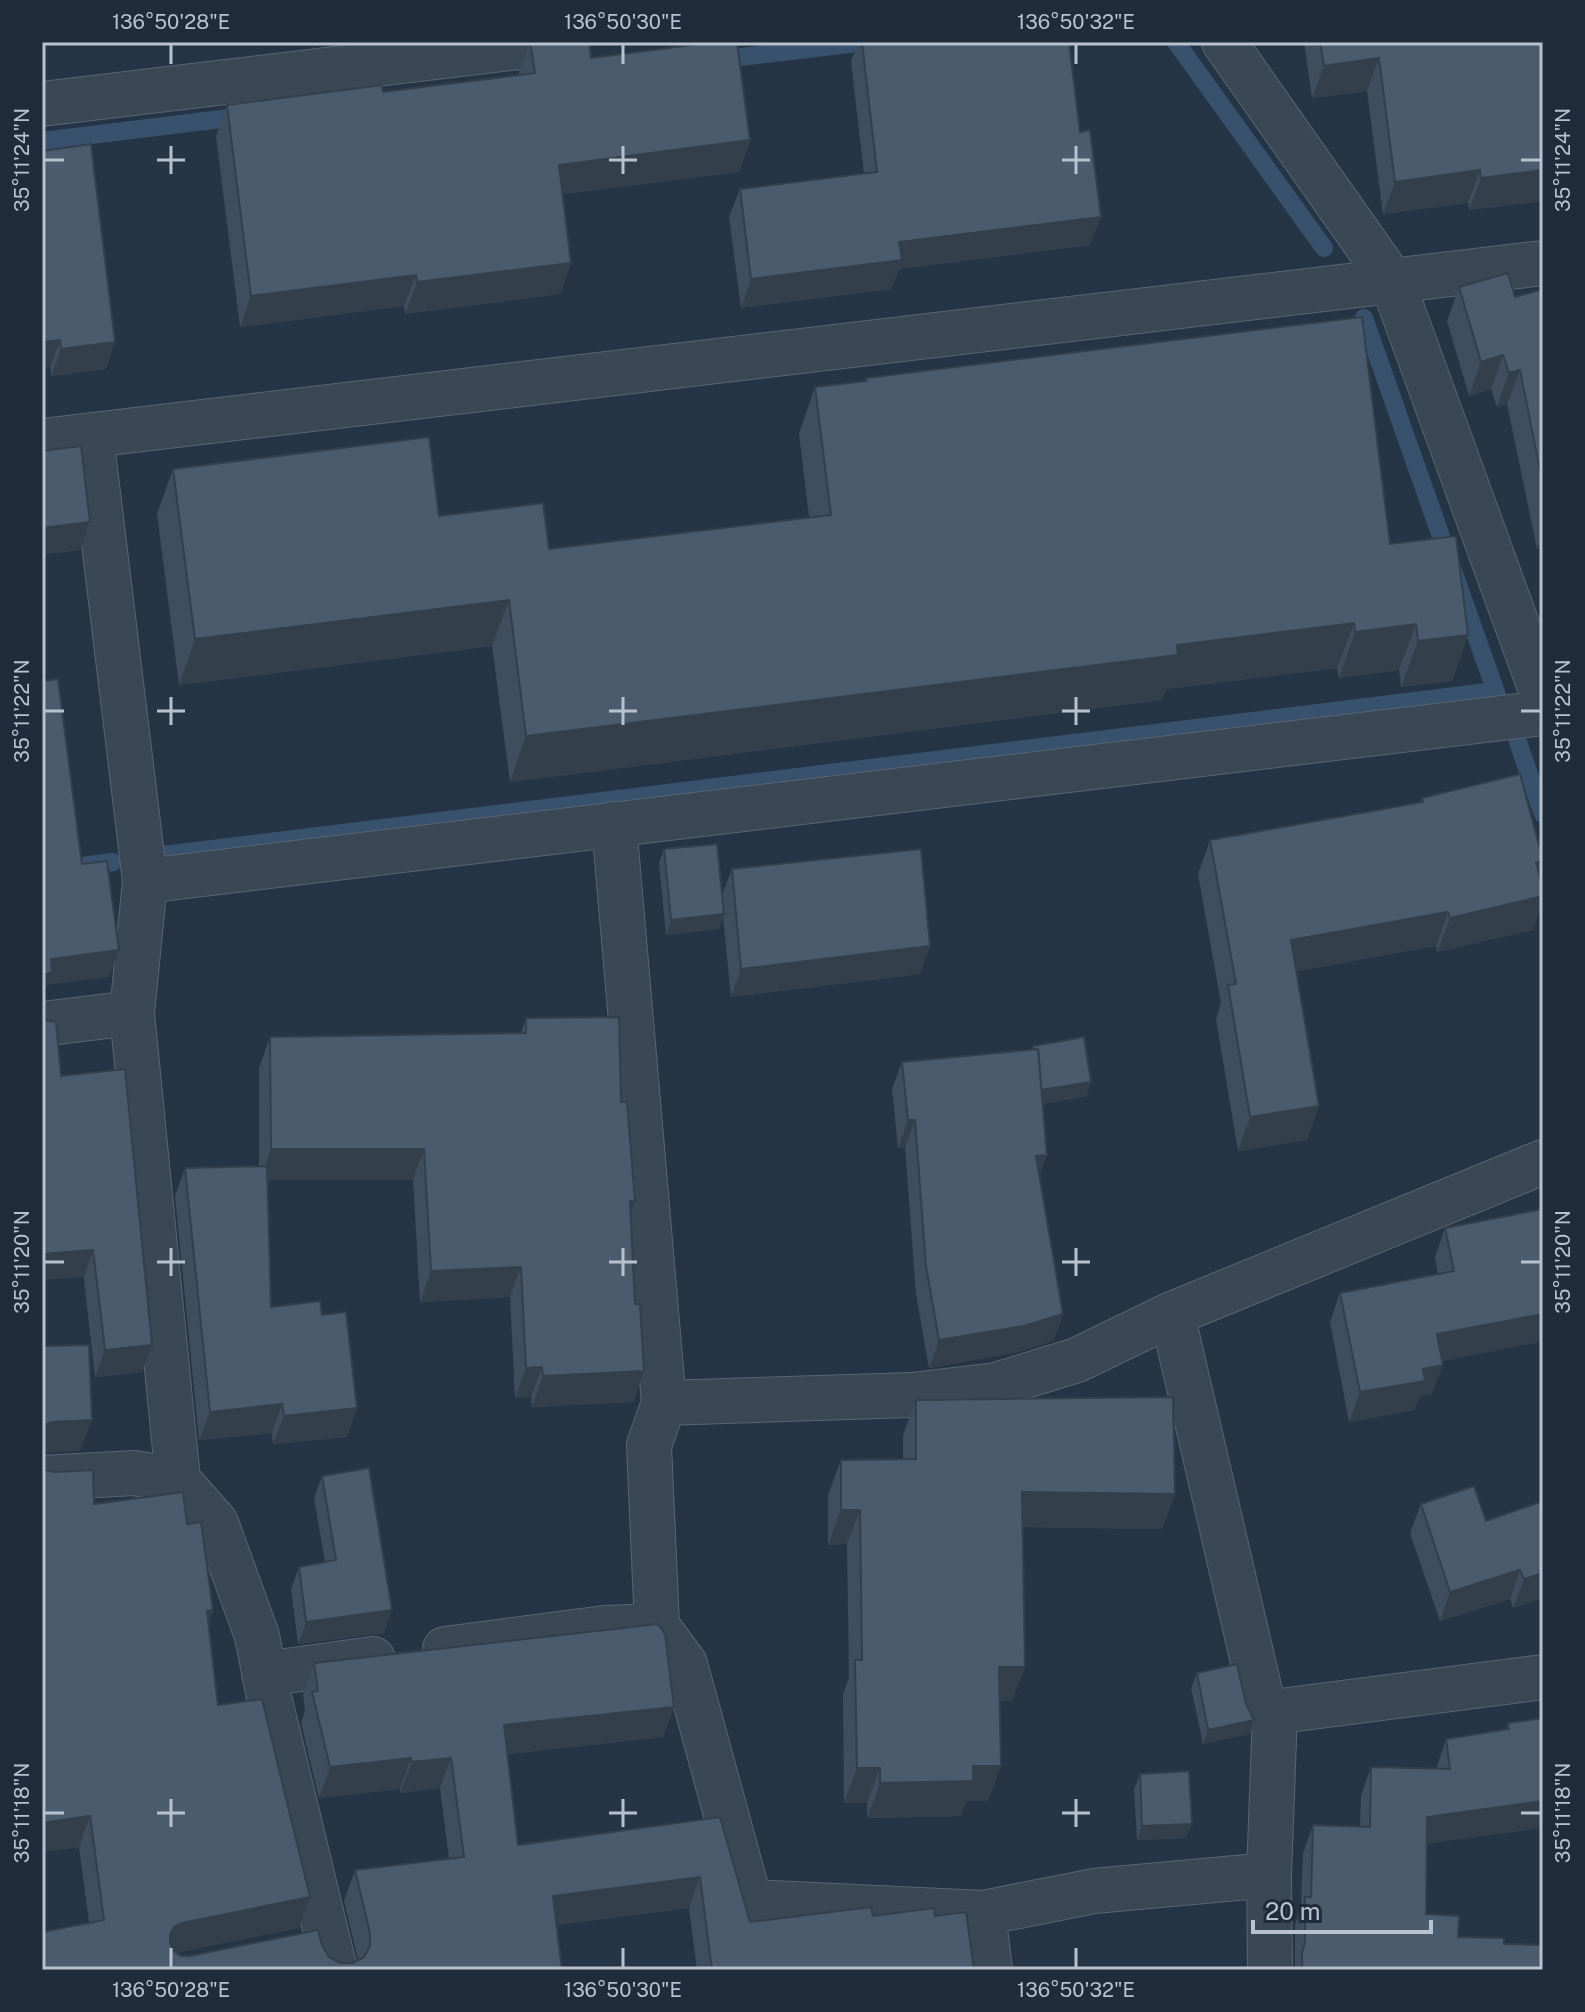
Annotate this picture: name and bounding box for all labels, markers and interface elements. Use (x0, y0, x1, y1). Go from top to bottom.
text: 136°50'28"E (112, 10, 230, 34)
text: 136°50'30"E (564, 10, 682, 34)
text: 136°50'32"E (1017, 10, 1135, 34)
text: 35°11'24"N (10, 108, 34, 212)
text: 35°11'24"N (1551, 108, 1575, 212)
text: 35°11'22"N (10, 659, 34, 763)
text: 35°11'22"N (1551, 659, 1575, 763)
text: 35°11'20"N (10, 1210, 34, 1314)
text: 35°11'20"N (1551, 1210, 1575, 1314)
text: 35°11'18"N (10, 1763, 34, 1863)
text: 35°11'18"N (1551, 1763, 1575, 1863)
scale bar (1253, 1884, 1431, 1934)
text: 20 m (1265, 1897, 1321, 1925)
text: 136°50'28"E (112, 1978, 230, 2002)
text: 136°50'30"E (564, 1978, 682, 2002)
text: 136°50'32"E (1017, 1978, 1135, 2002)

